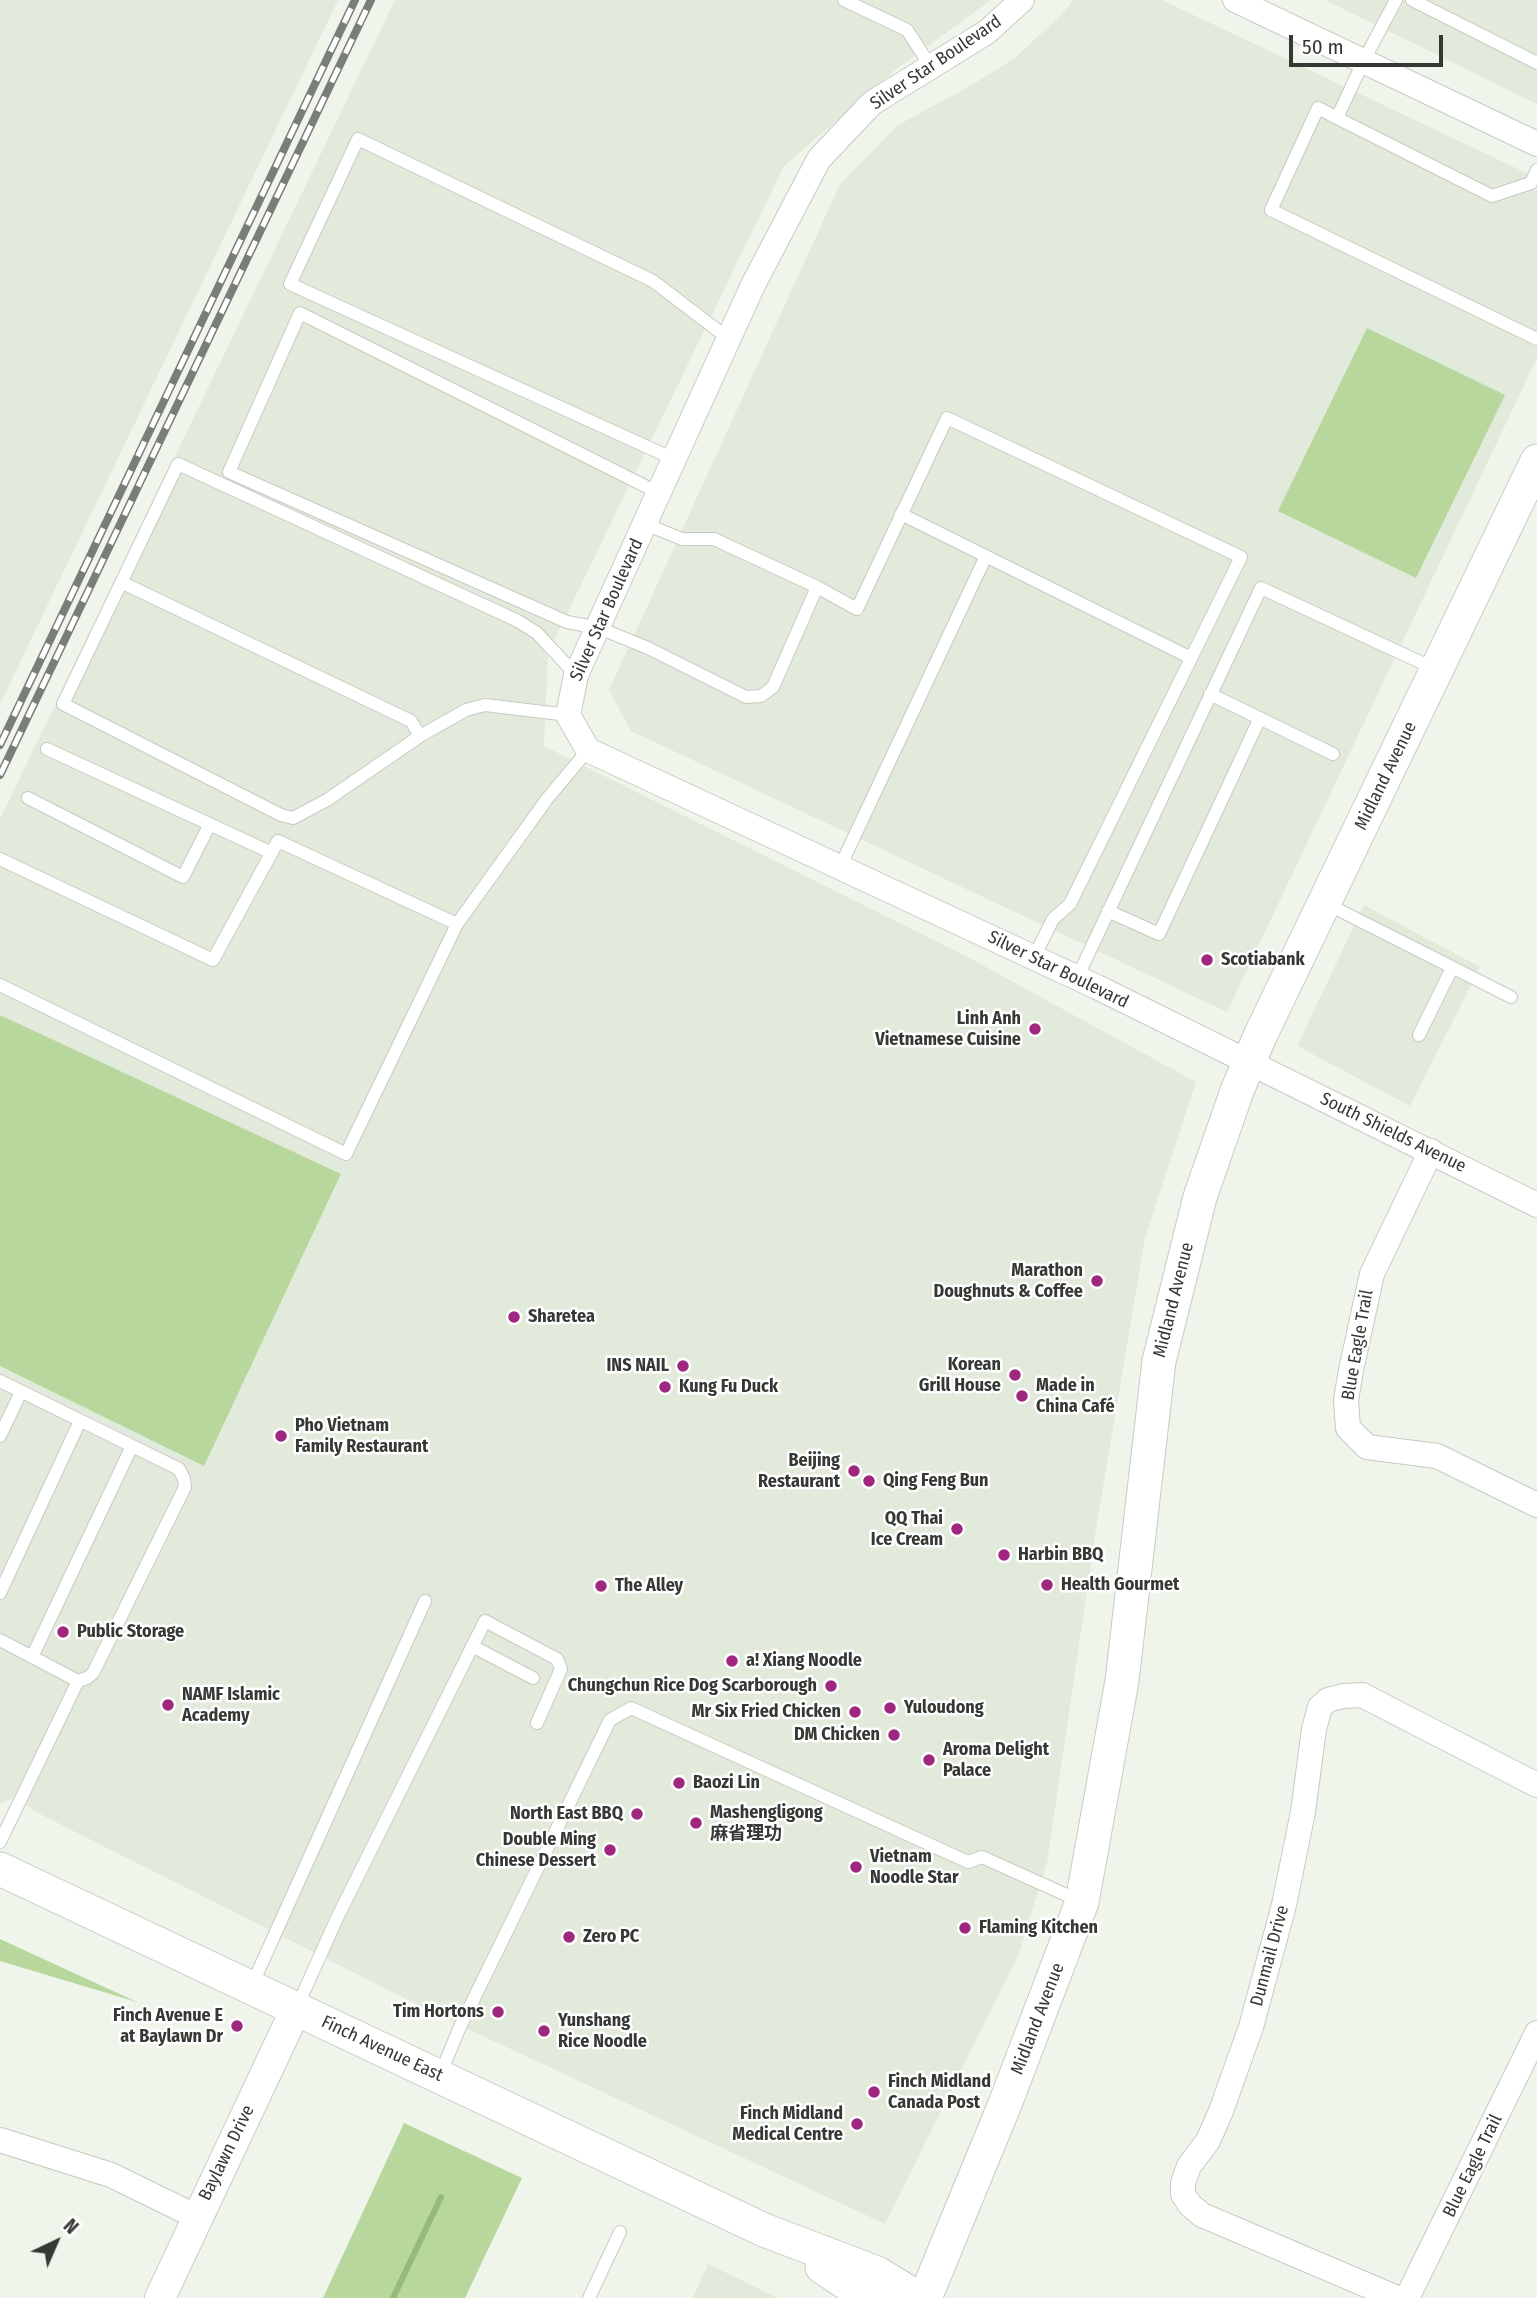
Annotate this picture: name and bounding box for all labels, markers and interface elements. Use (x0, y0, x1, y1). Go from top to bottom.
street label: Silver Star Boulevard (866, 11, 1006, 115)
scale bar (1292, 21, 1446, 65)
text: 50 m (1302, 34, 1344, 60)
street label: Silver Star Boulevard (566, 535, 648, 685)
street label: Midland Avenue (1350, 718, 1422, 834)
street label: Silver Star Boulevard (984, 927, 1132, 1013)
place label: Scotiabank (1221, 949, 1305, 971)
marker: Scotiabank (1199, 952, 1215, 968)
place label: Linh Anh Vietnamese Cuisine (875, 1008, 1021, 1050)
marker: Linh Anh Vietnamese Cuisine (1027, 1021, 1043, 1037)
street label: South Shields Avenue (1317, 1088, 1469, 1178)
street label: Midland Avenue (1149, 1240, 1199, 1360)
place label: Marathon Doughnuts & Coffee (933, 1260, 1083, 1302)
marker: Marathon Doughnuts & Coffee (1089, 1273, 1105, 1289)
street label: Blue Eagle Trail (1338, 1288, 1378, 1402)
place label: Sharetea (528, 1306, 595, 1328)
marker: Sharetea (506, 1309, 522, 1325)
place label: Korean Grill House (919, 1354, 1001, 1396)
place label: INS NAIL (607, 1355, 669, 1377)
marker: INS NAIL (675, 1358, 691, 1374)
marker: Korean Grill House (1007, 1367, 1023, 1383)
place label: Made in China Café (1036, 1375, 1115, 1418)
place label: Kung Fu Duck (679, 1376, 778, 1398)
marker: Kung Fu Duck (657, 1379, 673, 1395)
marker: Made in China Café (1014, 1388, 1030, 1404)
place label: Pho Vietnam Family Restaurant (295, 1415, 428, 1458)
marker: Pho Vietnam Family Restaurant (273, 1428, 289, 1444)
place label: Beijing Restaurant (758, 1450, 840, 1492)
marker: Beijing Restaurant (846, 1463, 862, 1479)
place label: Qing Feng Bun (883, 1470, 989, 1492)
marker: Qing Feng Bun (861, 1473, 877, 1489)
place label: QQ Thai Ice Cream (871, 1508, 943, 1550)
marker: QQ Thai Ice Cream (949, 1521, 965, 1537)
place label: Harbin BBQ (1018, 1544, 1103, 1566)
marker: Harbin BBQ (996, 1547, 1012, 1563)
place label: Health Gourmet (1061, 1574, 1179, 1596)
place label: The Alley (615, 1575, 683, 1597)
marker: Health Gourmet (1039, 1577, 1055, 1593)
marker: The Alley (593, 1578, 609, 1594)
place label: Public Storage (77, 1621, 184, 1643)
marker: Public Storage (55, 1624, 71, 1640)
place label: a! Xiang Noodle (746, 1650, 862, 1672)
marker: a! Xiang Noodle (724, 1653, 740, 1669)
place label: Chungchun Rice Dog Scarborough (568, 1675, 817, 1697)
marker: Chungchun Rice Dog Scarborough (823, 1678, 839, 1694)
place label: NAMF Islamic Academy (182, 1684, 280, 1726)
marker: NAMF Islamic Academy (160, 1697, 176, 1713)
place label: Yuloudong (904, 1697, 984, 1719)
marker: Yuloudong (882, 1700, 898, 1716)
place label: Mr Six Fried Chicken (692, 1701, 841, 1723)
marker: Mr Six Fried Chicken (847, 1704, 863, 1720)
place label: DM Chicken (794, 1724, 880, 1746)
marker: DM Chicken (886, 1727, 902, 1743)
place label: Aroma Delight Palace (943, 1739, 1049, 1782)
marker: Aroma Delight Palace (921, 1752, 937, 1768)
place label: Baozi Lin (693, 1772, 760, 1794)
marker: Baozi Lin (671, 1775, 687, 1791)
place label: Mashengligong 麻省理功 (710, 1802, 823, 1844)
place label: North East BBQ (510, 1803, 623, 1825)
marker: North East BBQ (629, 1806, 645, 1822)
marker: Mashengligong 麻省理功 (688, 1815, 704, 1831)
place label: Double Ming Chinese Dessert (476, 1829, 596, 1871)
marker: Double Ming Chinese Dessert (602, 1842, 618, 1858)
place label: Vietnam Noodle Star (870, 1846, 959, 1888)
marker: Vietnam Noodle Star (848, 1859, 864, 1875)
street label: Dunmail Drive (1246, 1903, 1294, 2009)
place label: Flaming Kitchen (979, 1917, 1098, 1939)
marker: Flaming Kitchen (957, 1920, 973, 1936)
place label: Zero PC (583, 1926, 639, 1948)
marker: Zero PC (561, 1929, 577, 1945)
street label: Midland Avenue (1007, 1960, 1069, 2078)
place label: Tim Hortons (393, 2001, 484, 2023)
marker: Tim Hortons (490, 2004, 506, 2020)
place label: Finch Avenue E at Baylawn Dr (113, 2005, 223, 2048)
place label: Yunshang Rice Noodle (558, 2010, 647, 2052)
street label: Finch Avenue East (318, 2011, 446, 2087)
marker: Finch Avenue E at Baylawn Dr (229, 2018, 245, 2034)
marker: Yunshang Rice Noodle (536, 2023, 552, 2039)
place label: Finch Midland Canada Post (888, 2071, 991, 2114)
marker: Finch Midland Canada Post (866, 2084, 882, 2100)
street label: Baylawn Drive (195, 2102, 259, 2204)
place label: Finch Midland Medical Centre (732, 2103, 843, 2146)
street label: Blue Eagle Trail (1439, 2111, 1507, 2221)
marker: Finch Midland Medical Centre (849, 2116, 865, 2132)
north arrow (21, 2207, 91, 2277)
text: N (59, 2214, 83, 2239)

